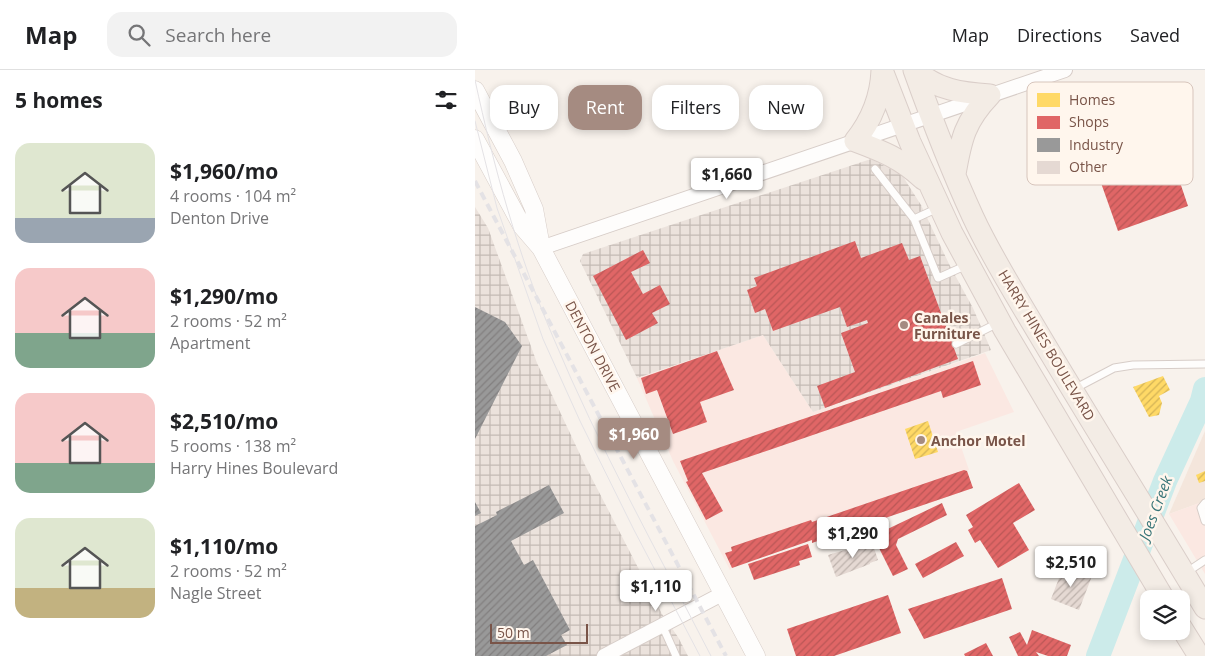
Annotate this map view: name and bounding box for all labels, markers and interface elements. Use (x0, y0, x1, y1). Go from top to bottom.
search box (107, 12, 457, 57)
text: Map (25, 18, 77, 51)
icon: search (125, 21, 153, 49)
text: Search here (165, 22, 271, 48)
text: Map (952, 23, 989, 47)
text: Directions (1017, 23, 1102, 47)
text: Saved (1130, 23, 1180, 47)
legend (1027, 82, 1193, 185)
chip: Buy (490, 85, 558, 130)
chip: Rent (568, 85, 642, 130)
chip: Filters (652, 85, 739, 130)
chip: New (749, 85, 823, 130)
text: 5 homes (15, 86, 103, 114)
icon: filters (432, 86, 460, 114)
text: Homes (1069, 90, 1116, 109)
text: Shops (1069, 112, 1109, 131)
text: Industry (1069, 135, 1124, 154)
text: $1,960/mo (170, 157, 278, 185)
text: Other (1069, 157, 1107, 176)
pin: $1,660 (686, 158, 768, 200)
icon: home (55, 163, 115, 223)
text: $1,660 (702, 163, 752, 185)
text: 4 rooms · 104 m² (170, 185, 296, 207)
text: Denton Drive (170, 207, 269, 229)
street label: HARRY HINES BOULEVARD (994, 266, 1100, 424)
text: $1,290/mo (170, 282, 278, 310)
icon: home (55, 288, 115, 348)
street label: DENTON DRIVE (561, 297, 625, 395)
place label: Canales Furniture (914, 308, 981, 343)
text: 2 rooms · 52 m² (170, 310, 287, 332)
marker: Canales Furniture (898, 319, 910, 331)
text: Apartment (170, 332, 250, 354)
text: $2,510/mo (170, 407, 278, 435)
icon: home (55, 413, 115, 473)
pin: $1,960 (593, 418, 675, 460)
text: $1,960 (609, 423, 659, 445)
place label: Anchor Motel (931, 431, 1025, 450)
marker: Anchor Motel (915, 434, 927, 446)
text: 5 rooms · 138 m² (170, 435, 296, 457)
text: Harry Hines Boulevard (170, 457, 338, 479)
water label: Joes Creek (1133, 472, 1177, 546)
pin: $1,290 (812, 516, 894, 559)
text: $1,290 (828, 522, 878, 544)
text: $1,110/mo (170, 532, 278, 560)
icon: home (55, 538, 115, 598)
pin: $2,510 (1030, 546, 1112, 588)
text: $2,510 (1046, 551, 1096, 573)
text: 2 rooms · 52 m² (170, 560, 287, 582)
pin: $1,110 (615, 570, 697, 612)
text: $1,110 (631, 575, 681, 597)
text: Nagle Street (170, 582, 262, 604)
map controls (1140, 590, 1190, 640)
button: layers (1140, 590, 1190, 640)
scale bar (490, 621, 587, 644)
text: 50 m (497, 623, 530, 642)

